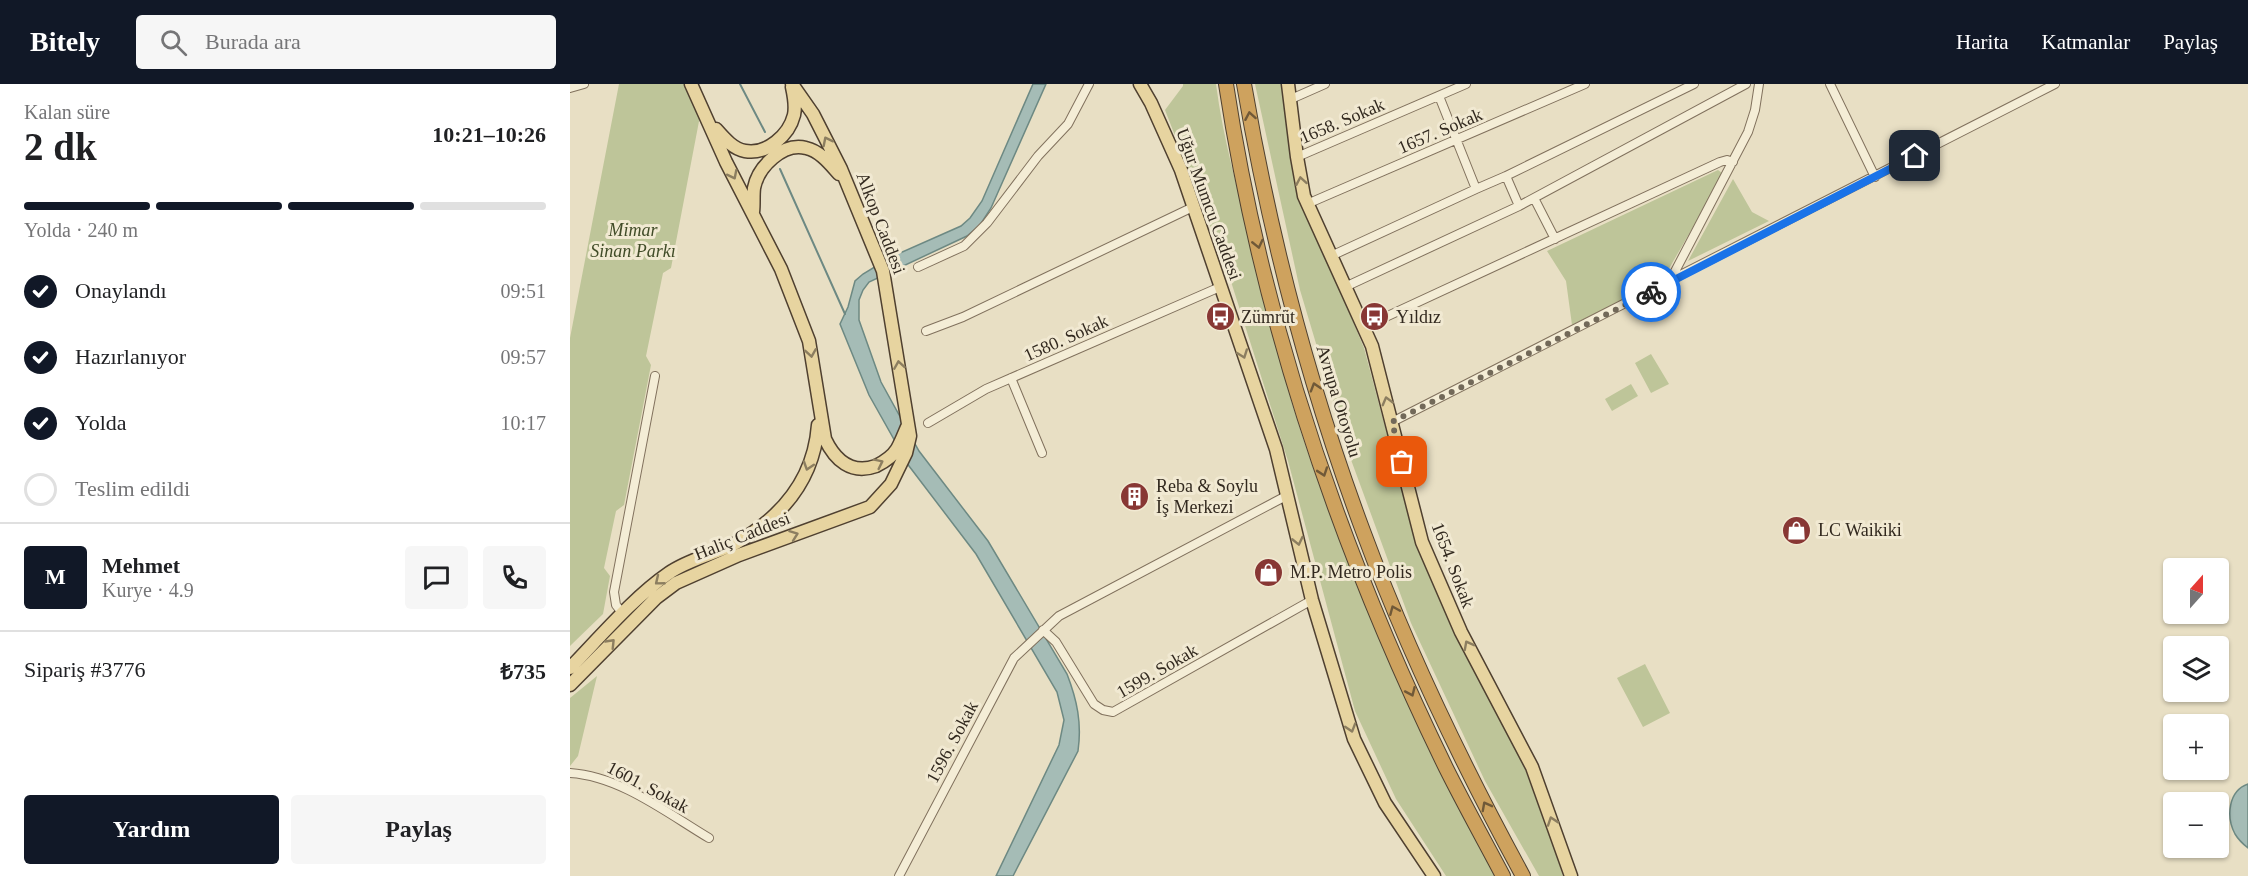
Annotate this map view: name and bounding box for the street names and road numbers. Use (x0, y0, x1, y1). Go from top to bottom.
street label: 1658. Sokak (1297, 94, 1387, 148)
street label: 1657. Sokak (1395, 104, 1485, 158)
street label: Uğur Mumcu Caddesi (1172, 125, 1246, 283)
street label: Alkop Caddesi (852, 169, 910, 277)
street label: 1580. Sokak (1021, 311, 1111, 365)
street label: Avrupa Otoyolu (1312, 343, 1366, 459)
street label: Haliç Caddesi (691, 508, 793, 564)
street label: 1654. Sokak (1428, 519, 1478, 611)
street label: 1599. Sokak (1113, 640, 1201, 702)
street label: 1596. Sokak (922, 698, 982, 786)
street label: 1601. Sokak (604, 757, 692, 817)

